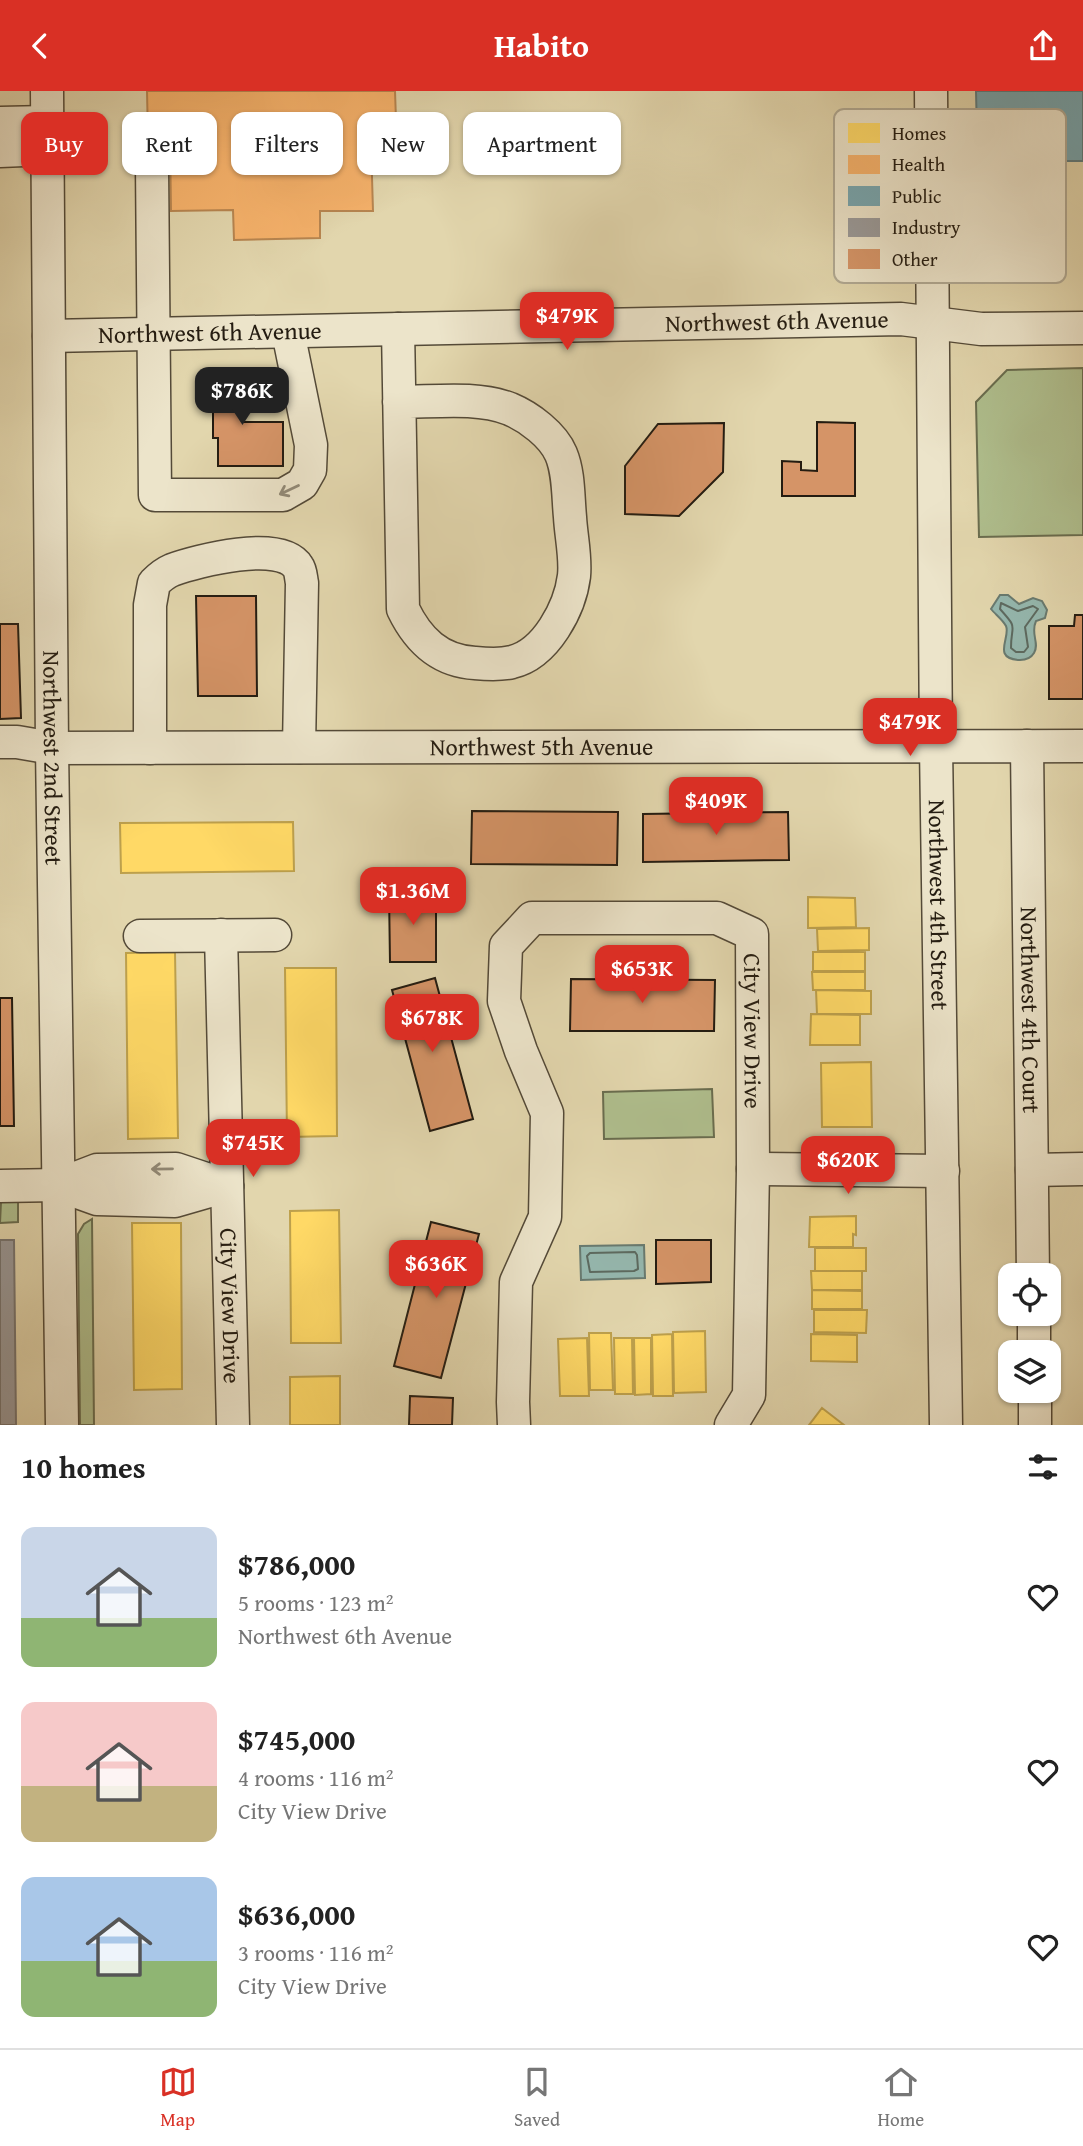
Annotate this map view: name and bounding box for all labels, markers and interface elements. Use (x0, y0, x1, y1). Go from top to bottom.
text: Habito (494, 22, 589, 69)
icon: back (21, 27, 59, 65)
icon: share (1024, 27, 1062, 65)
legend (834, 109, 1066, 283)
chip: Buy (21, 112, 108, 175)
chip: Rent (122, 112, 217, 175)
chip: Filters (231, 112, 343, 175)
chip: New (357, 112, 449, 175)
chip: Apartment (463, 112, 621, 175)
text: Homes (892, 119, 946, 147)
text: Health (892, 150, 946, 178)
text: Public (892, 182, 941, 210)
text: Industry (892, 213, 961, 241)
text: Other (892, 245, 938, 273)
pin: $479K (518, 293, 616, 352)
text: $479K (536, 298, 598, 331)
street label: Northwest 6th Avenue (665, 301, 889, 341)
street label: Northwest 6th Avenue (98, 313, 322, 352)
pin: $786K (193, 367, 291, 427)
text: $786K (211, 373, 273, 406)
one-way arrow (279, 484, 300, 497)
street label: Northwest 2nd Street (34, 650, 72, 866)
pin: $479K (861, 699, 959, 758)
text: $479K (879, 704, 941, 737)
street label: Northwest 5th Avenue (430, 729, 653, 764)
pin: $409K (667, 777, 765, 837)
text: $409K (685, 783, 747, 816)
street label: Northwest 4th Street (920, 799, 958, 1011)
pin: $1.36M (356, 867, 470, 927)
text: $1.36M (376, 873, 450, 906)
street label: Northwest 4th Court (1012, 907, 1049, 1114)
pin: $653K (593, 946, 691, 1005)
text: $653K (611, 951, 673, 984)
street label: City View Drive (735, 953, 771, 1109)
pin: $678K (383, 995, 481, 1054)
text: $678K (401, 1000, 463, 1033)
pin: $745K (204, 1119, 302, 1179)
text: $745K (222, 1125, 284, 1158)
pin: $620K (799, 1137, 897, 1196)
text: $620K (817, 1142, 879, 1175)
one-way arrow (150, 1162, 173, 1176)
street label: City View Drive (211, 1228, 250, 1384)
pin: $636K (387, 1241, 485, 1300)
text: $636K (405, 1246, 467, 1279)
map controls (998, 1263, 1061, 1403)
button: locate (998, 1263, 1061, 1326)
button: layers (998, 1340, 1061, 1403)
text: 10 homes (21, 1445, 146, 1489)
icon: filters (1024, 1448, 1062, 1486)
text: $786,000 (238, 1542, 355, 1586)
icon: home (77, 1555, 161, 1639)
icon: heart (1024, 1578, 1062, 1616)
text: 5 rooms · 123 m² (238, 1586, 393, 1619)
text: Northwest 6th Avenue (238, 1619, 452, 1652)
text: $745,000 (238, 1717, 355, 1761)
icon: home (77, 1730, 161, 1814)
icon: heart (1024, 1753, 1062, 1791)
text: 4 rooms · 116 m² (238, 1761, 393, 1794)
text: City View Drive (238, 1794, 387, 1827)
text: $636,000 (238, 1892, 355, 1936)
icon: home (77, 1905, 161, 1989)
icon: heart (1024, 1928, 1062, 1966)
text: 3 rooms · 116 m² (238, 1936, 393, 1969)
text: City View Drive (238, 1969, 387, 2002)
tab: Map (159, 2063, 197, 2133)
tab: Saved (514, 2063, 560, 2133)
tab: Home (878, 2063, 924, 2133)

